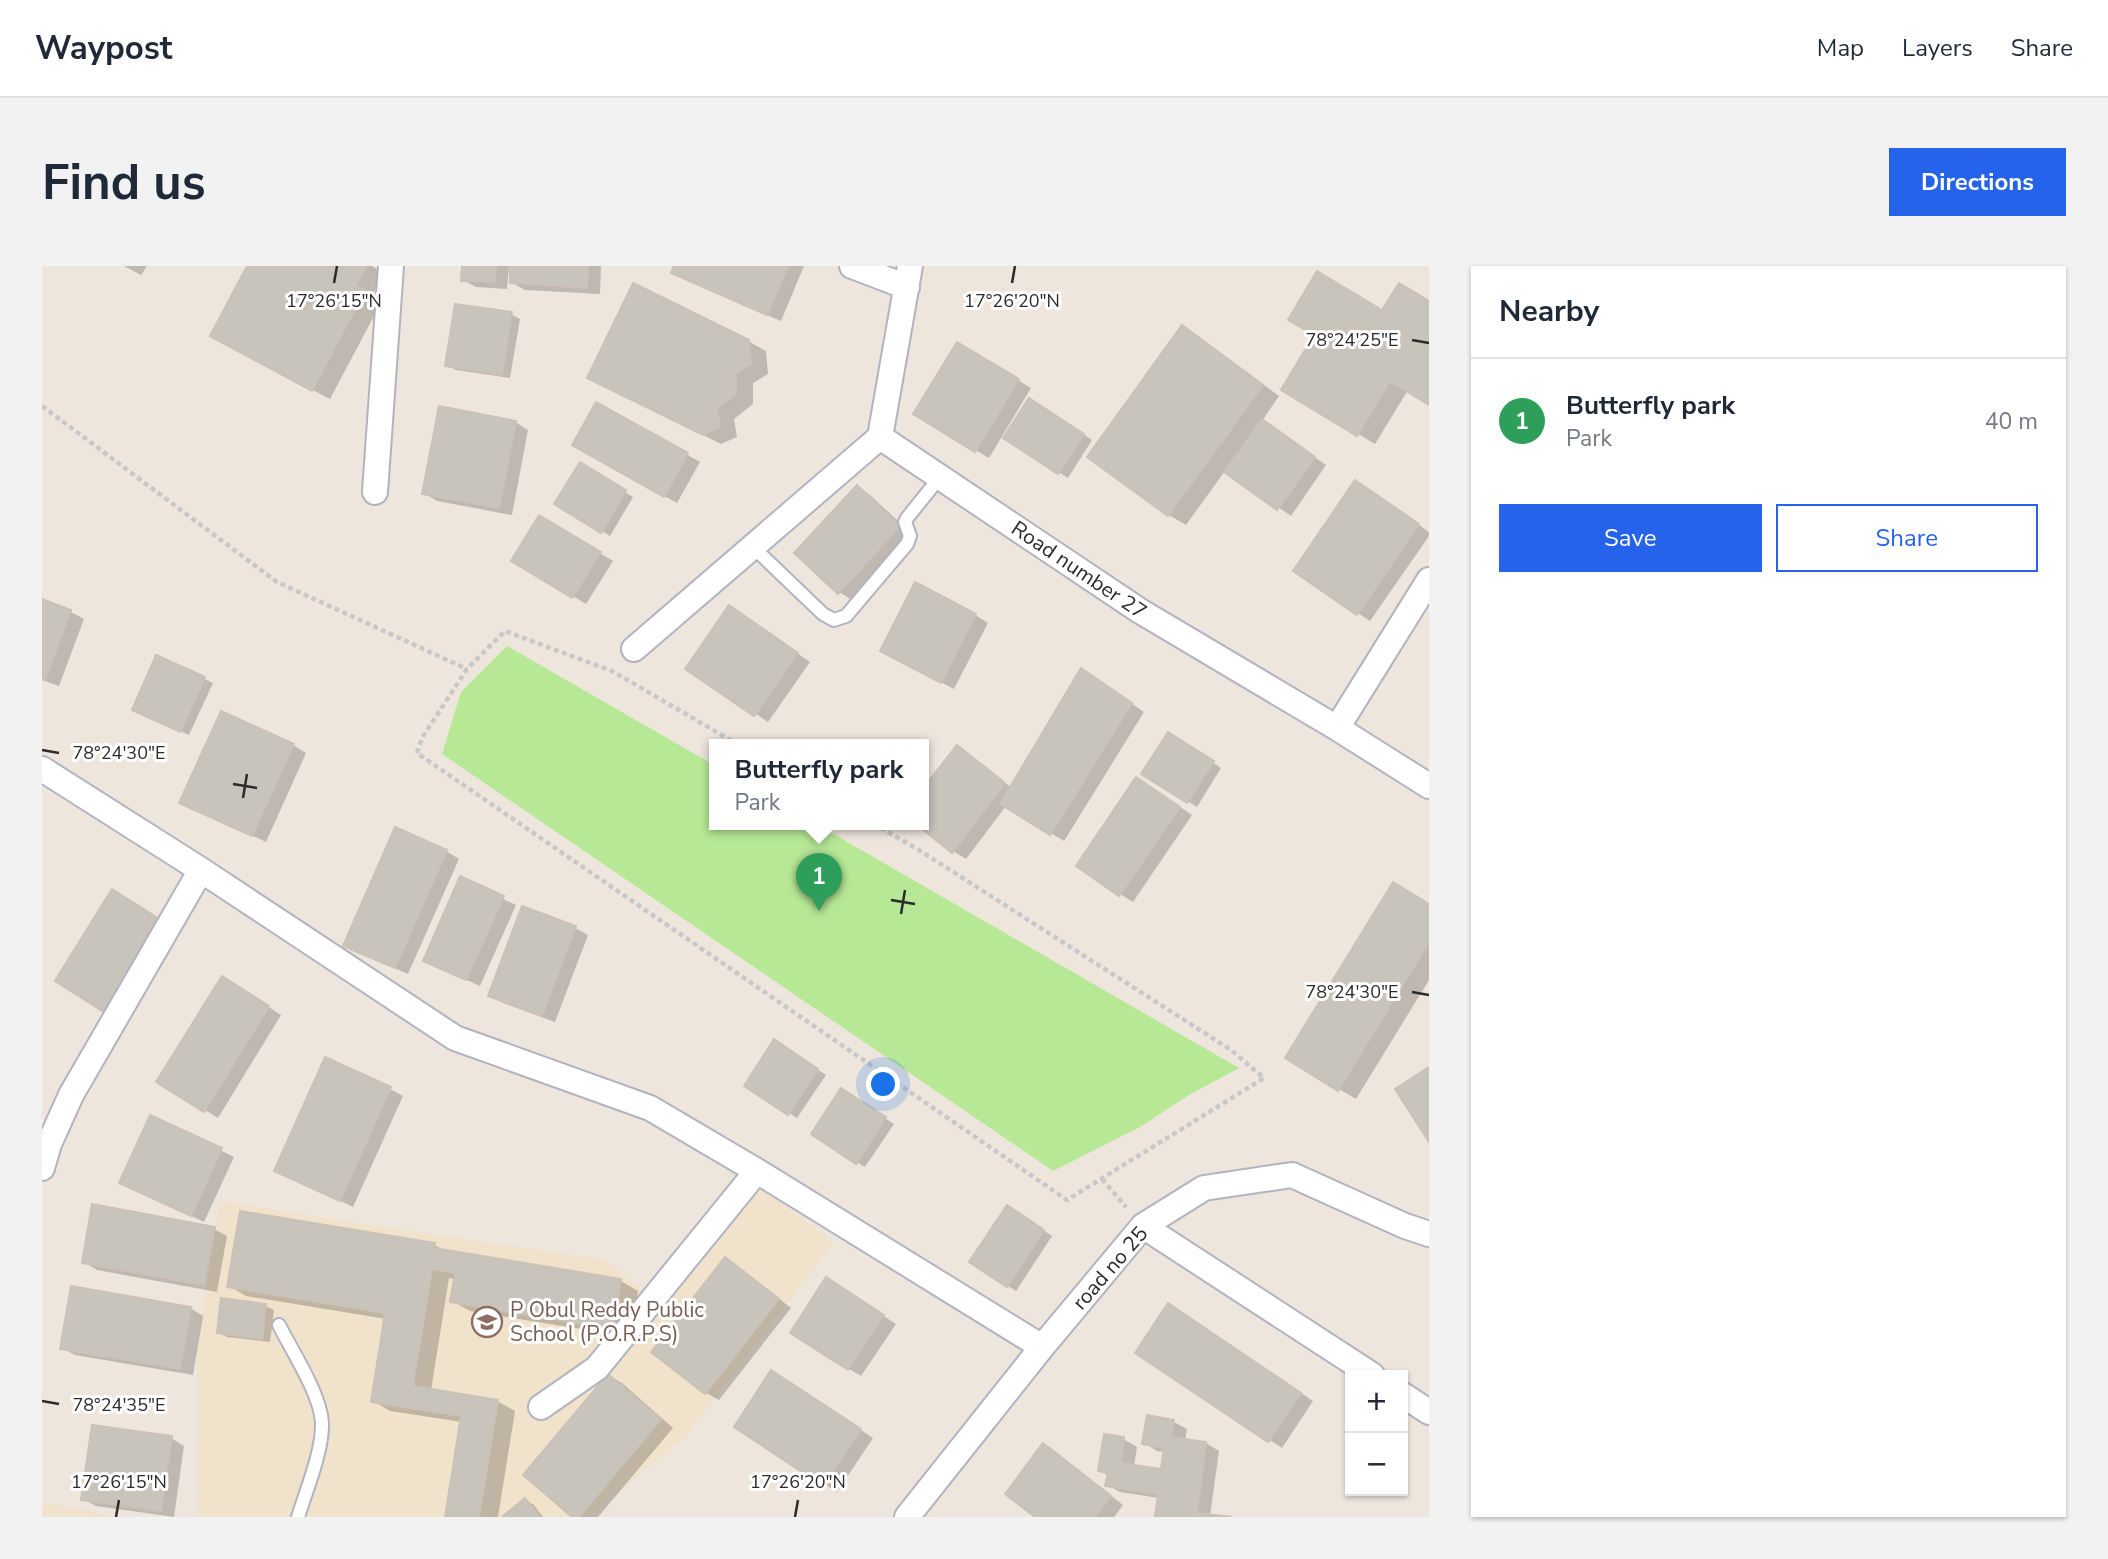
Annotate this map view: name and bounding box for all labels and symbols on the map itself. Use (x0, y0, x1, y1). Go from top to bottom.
text: 17°26'15"N (286, 289, 382, 313)
text: 17°26'20"N (964, 289, 1060, 313)
text: 78°24'25"E (1306, 328, 1399, 352)
street label: Road number 27 (1006, 514, 1152, 626)
text: 78°24'30"E (73, 741, 166, 765)
pin: 1 (796, 853, 842, 911)
text: 78°24'30"E (1306, 980, 1399, 1004)
your location (866, 1067, 900, 1101)
street label: road no 25 (1066, 1220, 1154, 1316)
place label: P Obul Reddy Public School (P.O.R.P.S) (510, 1296, 704, 1348)
school or university icon: P Obul Reddy Public School (P.O.R.P.S) (470, 1305, 504, 1339)
text: 78°24'35"E (73, 1393, 166, 1417)
text: 17°26'15"N (71, 1470, 167, 1494)
text: 17°26'20"N (750, 1470, 846, 1494)

